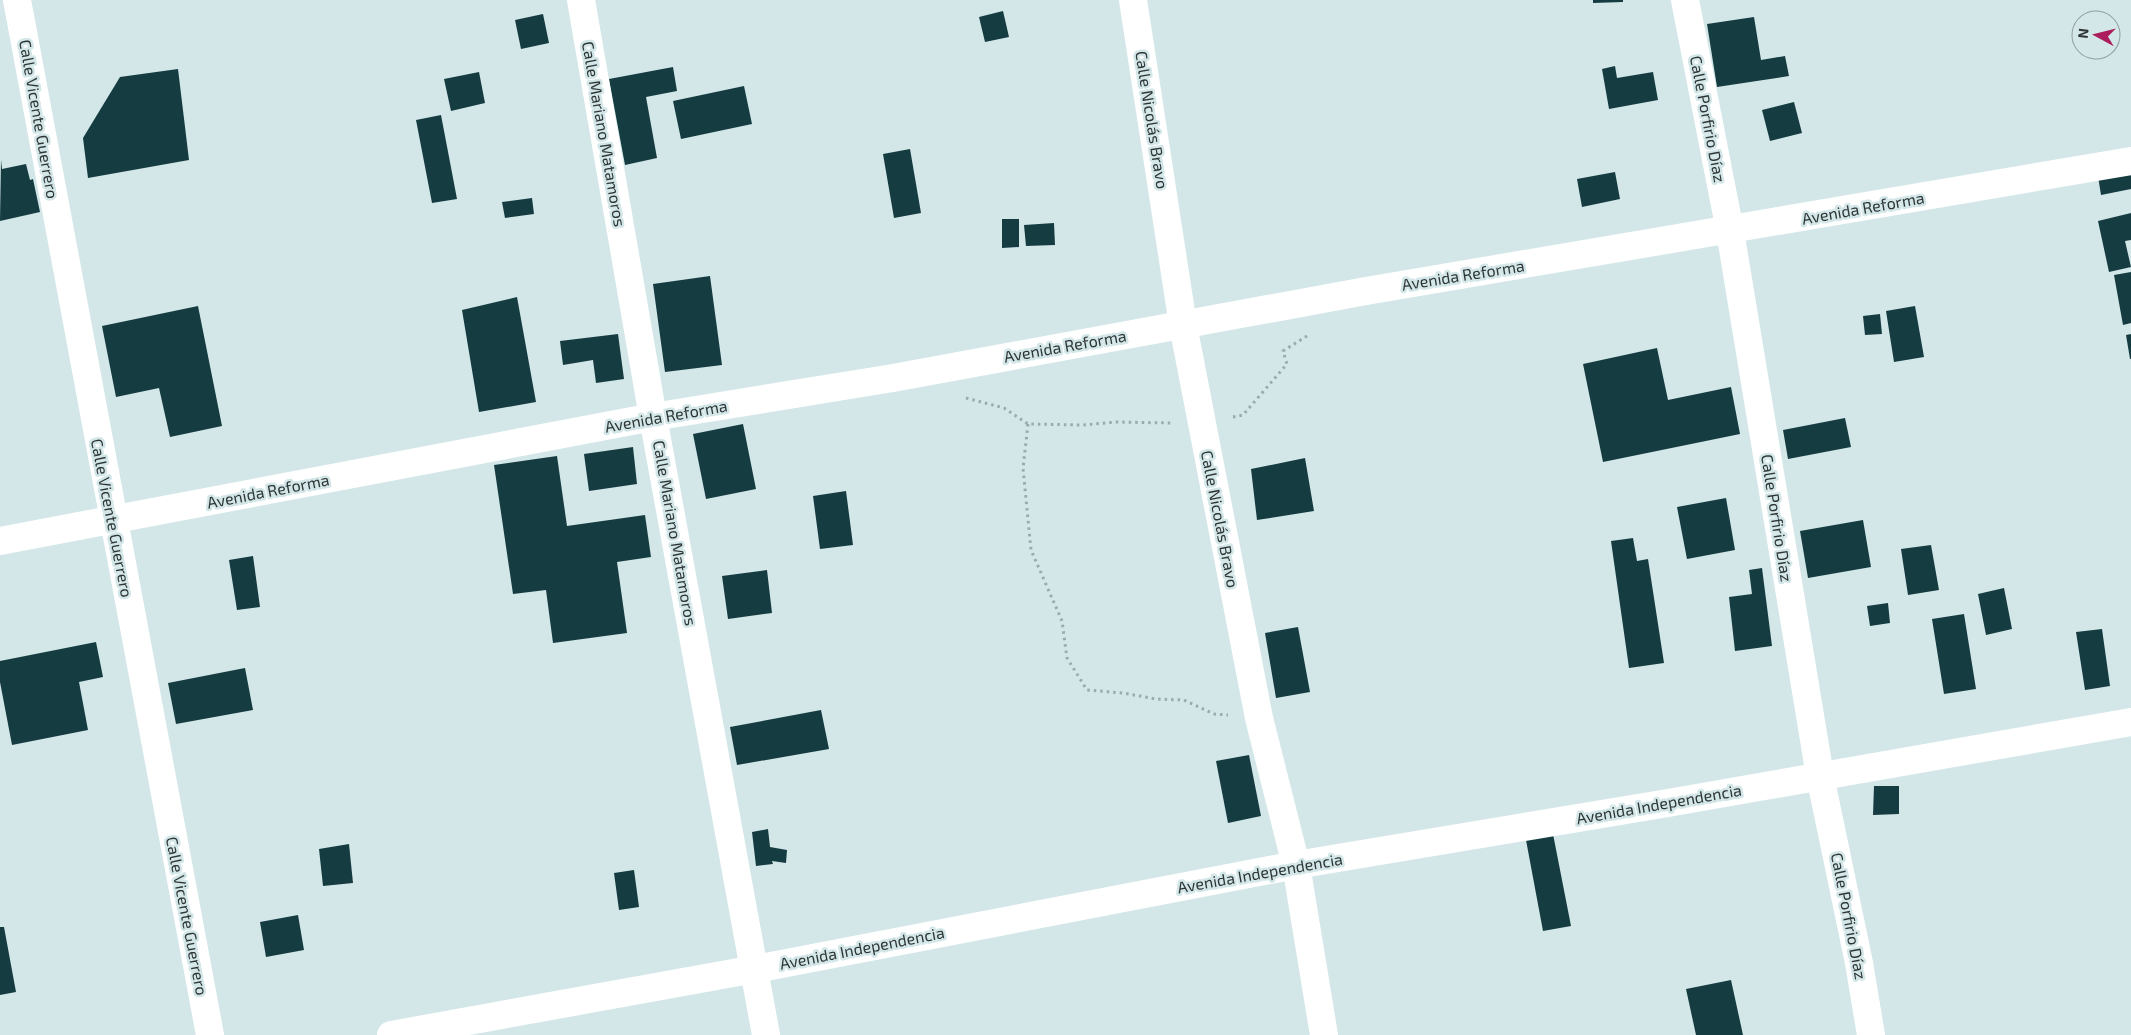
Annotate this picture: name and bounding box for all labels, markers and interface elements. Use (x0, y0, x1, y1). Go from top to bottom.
north arrow (2071, 10, 2121, 60)
text: N (2074, 27, 2092, 39)
street label: Calle Vicente Guerrero (16, 38, 63, 200)
street label: Calle Mariano Matamoros (579, 40, 630, 228)
street label: Calle Nicolás Bravo (1132, 50, 1173, 190)
street label: Calle Porfirio Díaz (1687, 54, 1730, 184)
street label: Avenida Reforma (1800, 187, 1926, 228)
street label: Avenida Reforma (1400, 255, 1526, 294)
street label: Avenida Reforma (1002, 325, 1128, 366)
street label: Avenida Reforma (603, 395, 729, 436)
street label: Calle Vicente Guerrero (88, 437, 137, 599)
street label: Calle Mariano Matamoros (650, 439, 701, 627)
street label: Calle Nicolás Bravo (1198, 449, 1243, 589)
street label: Calle Porfirio Díaz (1758, 453, 1797, 583)
street label: Avenida Reforma (205, 469, 331, 512)
street label: Avenida Independencia (1575, 780, 1743, 827)
street label: Calle Vicente Guerrero (163, 835, 212, 997)
street label: Avenida Independencia (1176, 849, 1344, 896)
street label: Calle Porfirio Díaz (1828, 851, 1871, 981)
street label: Avenida Independencia (778, 922, 946, 973)

